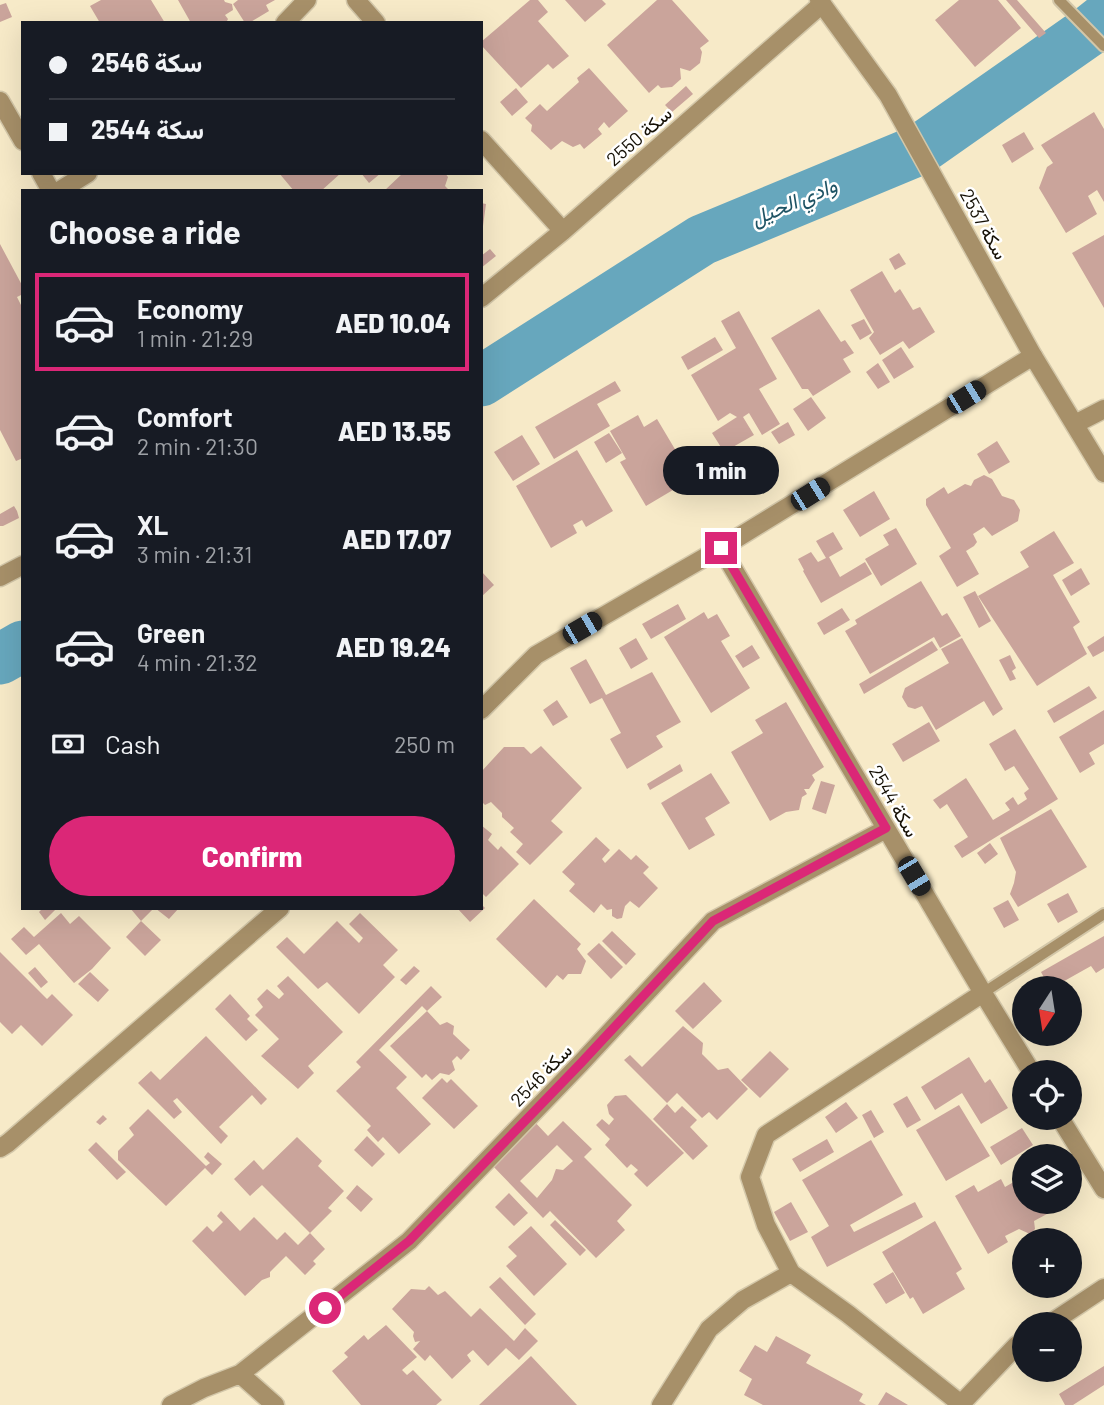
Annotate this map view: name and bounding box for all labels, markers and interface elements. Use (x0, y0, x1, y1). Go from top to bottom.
text: سكة 2546 (91, 46, 202, 77)
street label: سكة 2550 (601, 101, 676, 170)
text: سكة 2544 (91, 113, 204, 144)
water label: وادي الحيل (747, 171, 843, 235)
street label: سكة 2537 (956, 184, 1013, 263)
text: Choose a ride (49, 212, 241, 250)
icon: car (53, 291, 116, 354)
text: Economy (137, 293, 243, 324)
text: AED 10.04 (335, 307, 451, 338)
text: 1 min · 21:29 (137, 324, 253, 352)
car (943, 377, 990, 417)
icon: car (53, 399, 116, 462)
text: Comfort (137, 401, 233, 432)
text: AED 13.55 (338, 415, 451, 446)
text: 2 min · 21:30 (137, 432, 258, 460)
callout: 1 min (663, 447, 779, 496)
text: 1 min (696, 456, 746, 484)
car (787, 474, 834, 514)
icon: car (53, 507, 116, 570)
text: XL (137, 509, 168, 540)
text: AED 17.07 (342, 523, 451, 554)
route end (705, 532, 737, 564)
text: 3 min · 21:31 (137, 540, 252, 568)
car (559, 608, 606, 648)
icon: car (53, 615, 116, 678)
text: Green (137, 617, 205, 648)
text: AED 19.24 (336, 631, 451, 662)
text: 4 min · 21:32 (137, 648, 258, 676)
icon: cash (49, 725, 87, 763)
text: Cash (105, 728, 160, 759)
text: 250 m (394, 730, 455, 758)
street label: سكة 2544 (865, 761, 924, 841)
button: Confirm (49, 816, 455, 896)
car (895, 853, 934, 899)
north arrow (1012, 976, 1082, 1046)
map controls (1012, 976, 1082, 1382)
street label: سكة 2546 (505, 1038, 576, 1111)
button: locate (1012, 1060, 1082, 1130)
button: layers (1012, 1144, 1082, 1214)
button: + (1012, 1228, 1082, 1298)
route start (309, 1292, 341, 1324)
button: − (1012, 1312, 1082, 1382)

